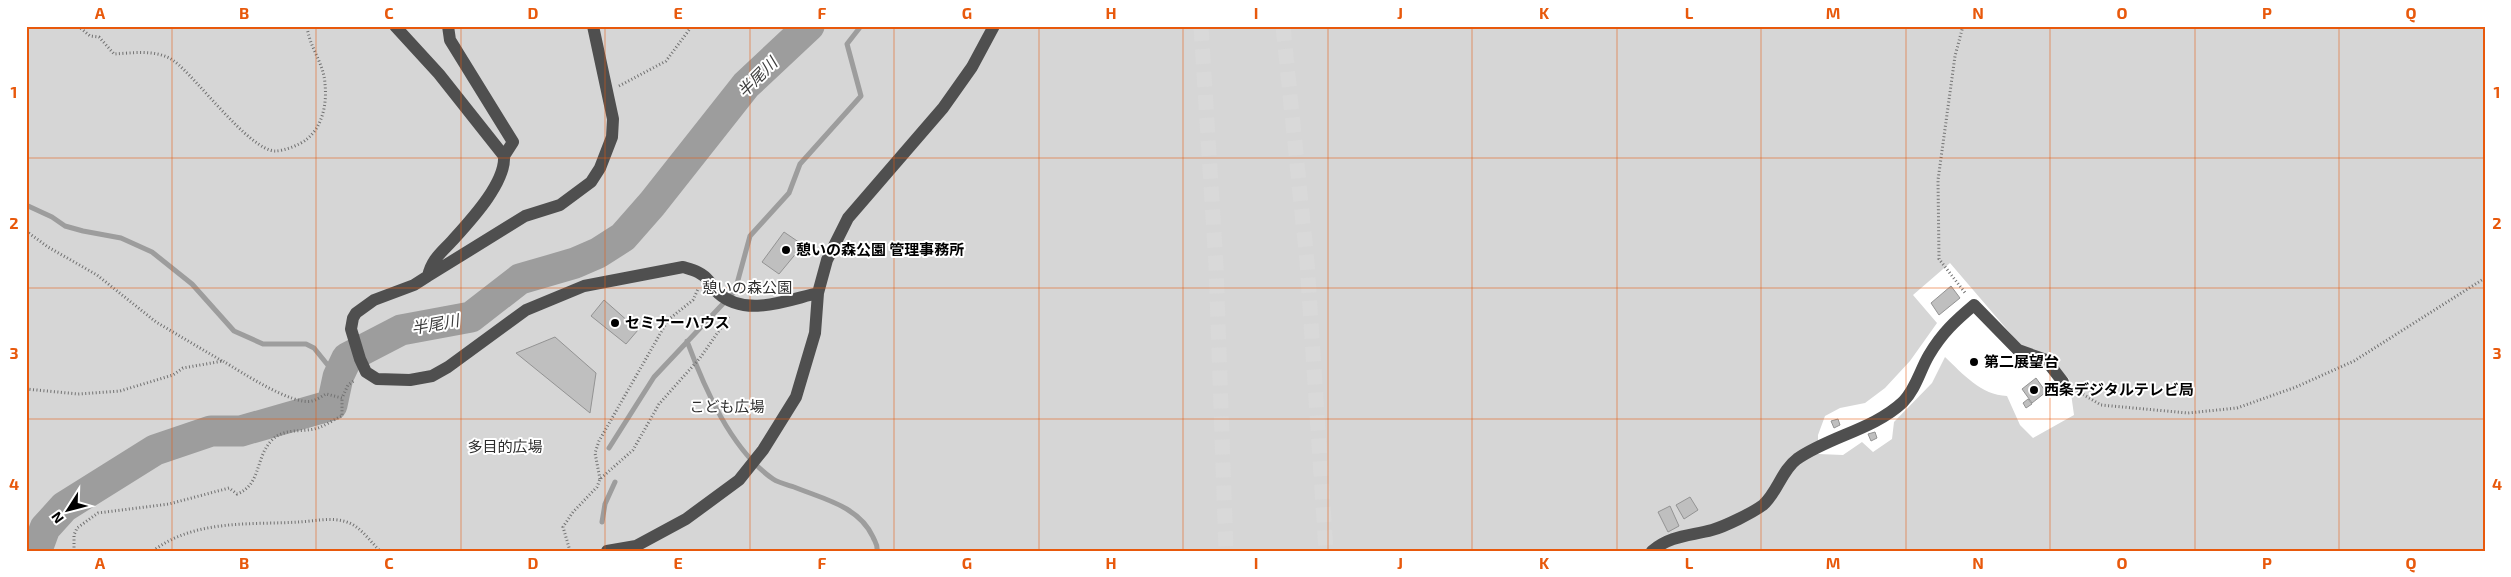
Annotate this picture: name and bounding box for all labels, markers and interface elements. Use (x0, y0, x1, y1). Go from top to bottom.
text: A (95, 3, 106, 22)
text: B (239, 3, 249, 22)
text: C (384, 3, 394, 22)
text: D (528, 3, 539, 22)
text: E (673, 3, 683, 22)
text: F (818, 3, 827, 22)
text: G (962, 3, 972, 22)
text: H (1105, 3, 1117, 22)
text: I (1254, 3, 1258, 22)
text: J (1397, 3, 1403, 22)
text: K (1539, 3, 1550, 22)
text: L (1685, 3, 1694, 22)
text: M (1826, 3, 1840, 22)
text: N (1972, 3, 1984, 22)
text: O (2116, 3, 2128, 22)
text: P (2262, 3, 2272, 22)
text: Q (2405, 3, 2417, 23)
water label: 半尾川 (733, 52, 782, 100)
text: 1 (11, 82, 17, 101)
text: 1 (2494, 82, 2500, 101)
text: 2 (9, 213, 19, 232)
text: 2 (2492, 213, 2502, 232)
place label: 憩いの森公園 管理事務所 (796, 240, 964, 258)
marker: 憩いの森公園 管理事務所 (780, 244, 792, 256)
park label: 憩いの森公園 (702, 278, 792, 296)
water label: 半尾川 (410, 310, 462, 337)
place label: セミナーハウス (625, 313, 730, 331)
marker: セミナーハウス (609, 317, 621, 329)
text: 3 (9, 343, 19, 362)
text: 3 (2492, 343, 2502, 362)
place label: 第二展望台 (1984, 352, 2059, 370)
marker: 第二展望台 (1968, 356, 1980, 368)
place label: 西条デジタルテレビ局 (2044, 380, 2194, 398)
marker: 西条デジタルテレビ局 (2028, 384, 2040, 396)
park label: こども広場 (689, 397, 765, 415)
park label: 多目的広場 (467, 437, 543, 455)
text: 4 (9, 474, 19, 493)
text: 4 (2492, 474, 2502, 493)
north arrow (42, 484, 92, 534)
text: N (47, 509, 67, 527)
text: A (95, 553, 106, 572)
text: B (239, 553, 249, 572)
text: C (384, 553, 394, 572)
text: D (528, 553, 539, 572)
text: E (673, 553, 683, 572)
text: F (818, 553, 827, 572)
text: G (962, 553, 972, 572)
text: H (1105, 553, 1117, 572)
text: I (1254, 553, 1258, 572)
text: J (1397, 553, 1403, 572)
text: K (1539, 553, 1550, 572)
text: L (1685, 553, 1694, 572)
text: M (1826, 553, 1840, 572)
text: N (1972, 553, 1984, 572)
text: O (2116, 553, 2128, 572)
text: P (2262, 553, 2272, 572)
text: Q (2405, 553, 2417, 573)

